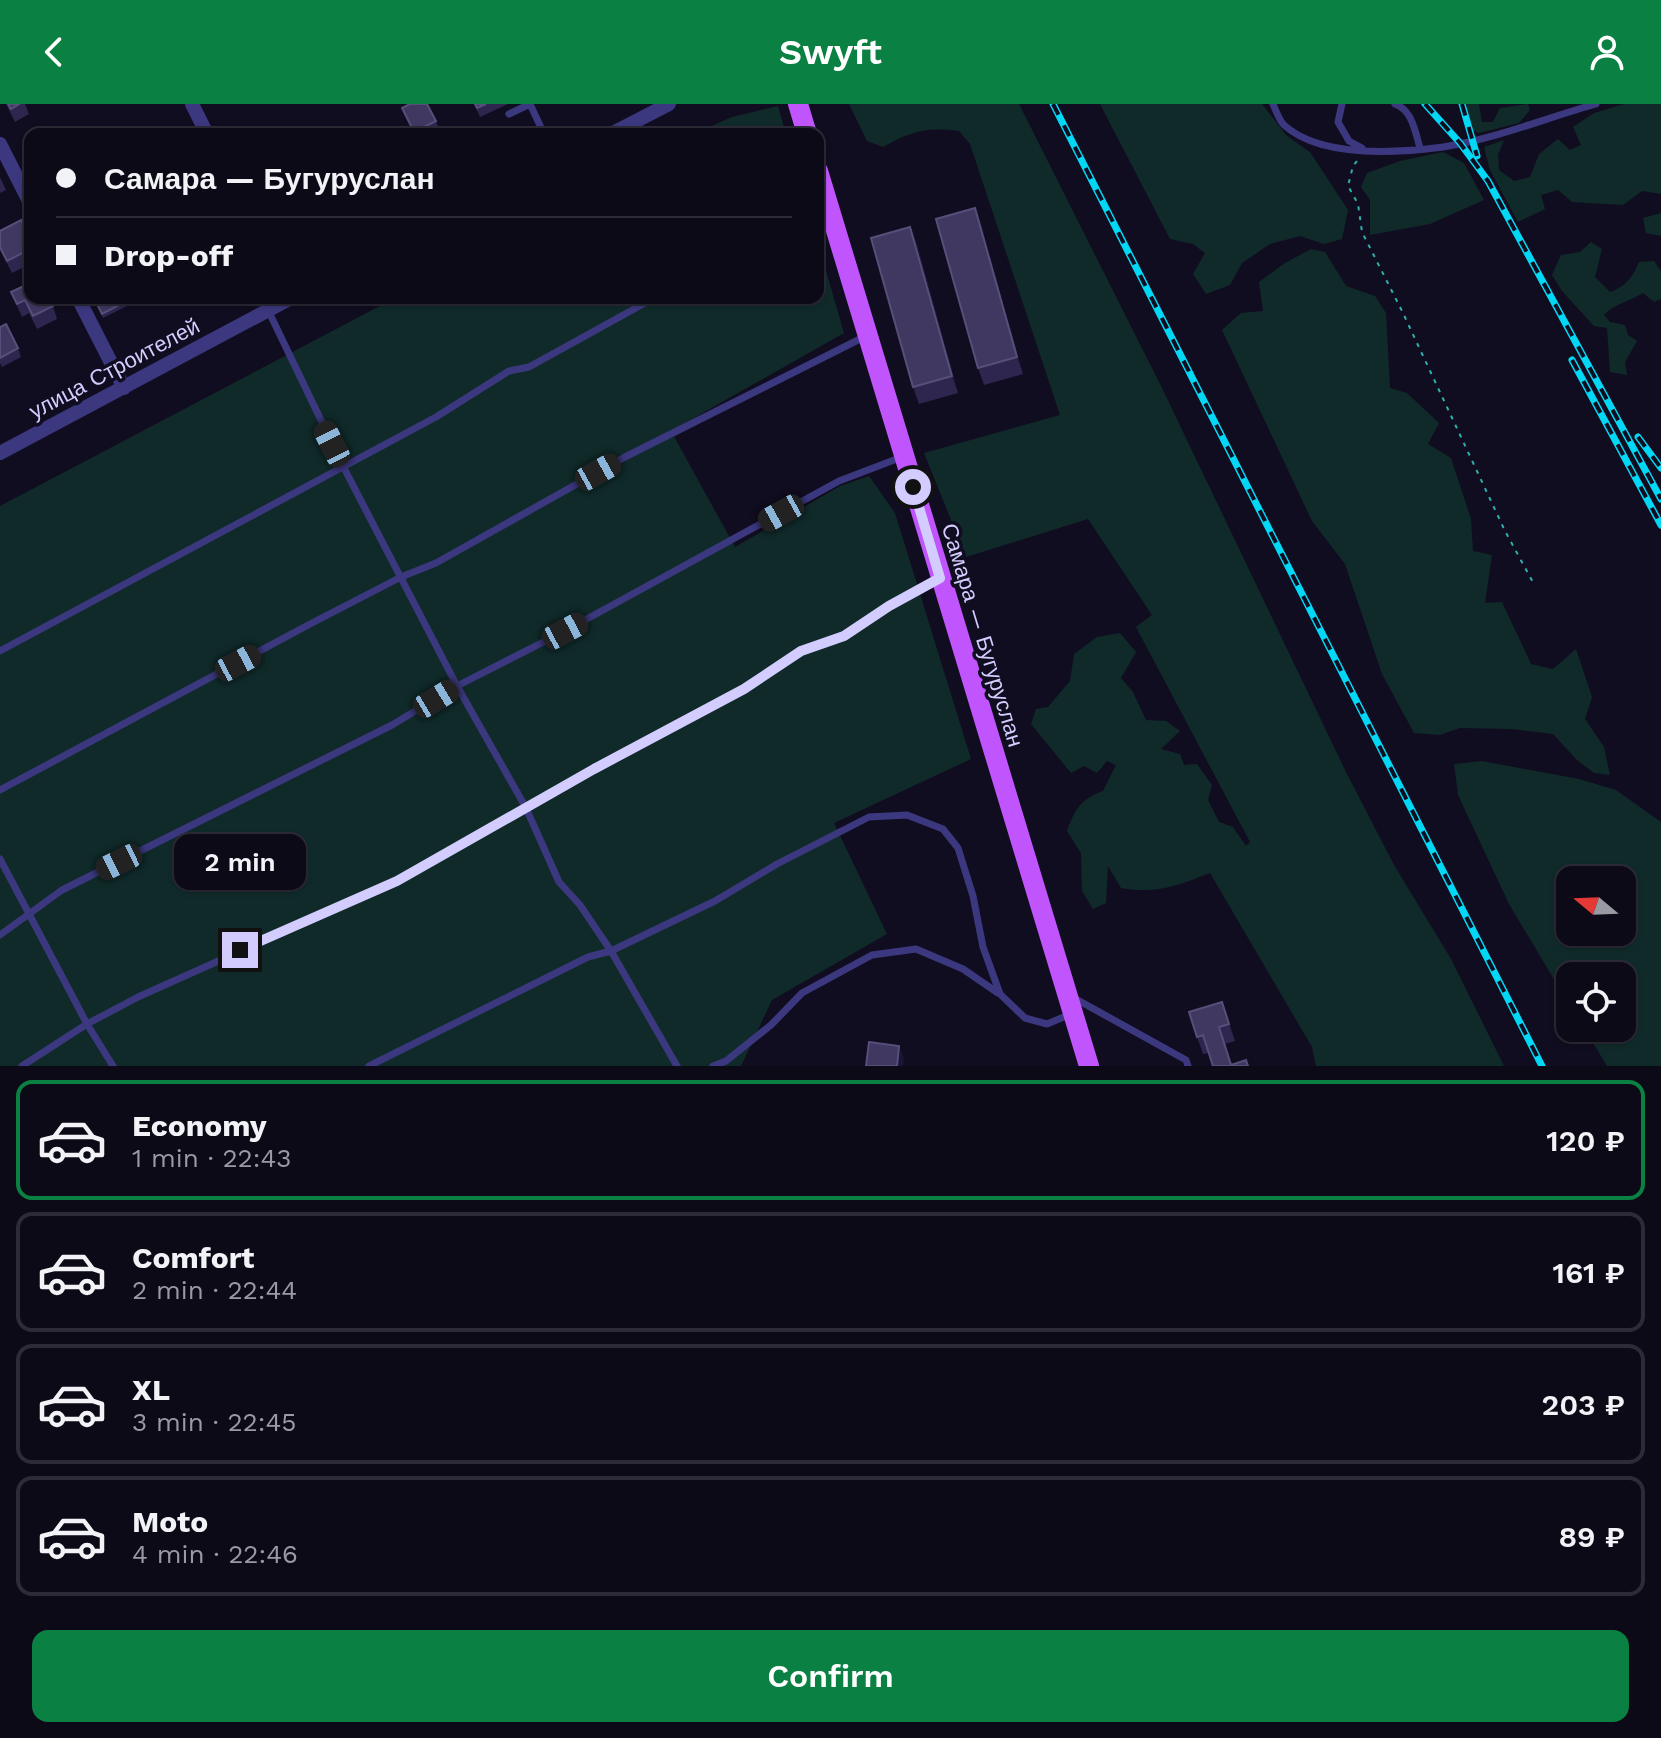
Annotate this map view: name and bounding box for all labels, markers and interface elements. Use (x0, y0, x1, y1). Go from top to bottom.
icon: back (32, 30, 76, 74)
icon: person (1585, 30, 1629, 74)
text: Swyft (779, 31, 882, 73)
text: Самара — Бугуруслан (104, 161, 435, 196)
text: Drop-off (104, 238, 233, 273)
street label: улица Строителей (25, 313, 204, 424)
car (310, 417, 354, 471)
car (571, 450, 625, 494)
route start (895, 469, 931, 505)
car (754, 491, 808, 535)
street label: Самара — Бугуруслан (937, 520, 1028, 750)
car (538, 609, 592, 653)
car (211, 641, 265, 685)
car (409, 676, 463, 722)
callout: 2 min (174, 834, 306, 890)
car (92, 841, 146, 883)
text: 2 min (204, 847, 276, 877)
north arrow (1556, 866, 1636, 946)
map controls (1556, 866, 1636, 1042)
route end (222, 932, 258, 968)
button: locate (1556, 962, 1636, 1042)
icon: car (36, 1104, 108, 1176)
text: Economy (132, 1108, 267, 1143)
text: 120 ₽ (1546, 1123, 1625, 1158)
text: 1 min · 22:43 (132, 1143, 291, 1173)
icon: car (36, 1236, 108, 1308)
text: Comfort (132, 1240, 254, 1275)
text: 161 ₽ (1553, 1255, 1625, 1290)
text: 2 min · 22:44 (132, 1275, 297, 1305)
icon: car (36, 1368, 108, 1440)
text: XL (132, 1372, 170, 1407)
text: 203 ₽ (1541, 1387, 1625, 1422)
text: 3 min · 22:45 (132, 1407, 296, 1437)
icon: car (36, 1500, 108, 1572)
text: Moto (132, 1504, 208, 1539)
text: 89 ₽ (1558, 1519, 1625, 1554)
text: 4 min · 22:46 (132, 1539, 298, 1569)
button: Confirm (32, 1630, 1629, 1722)

